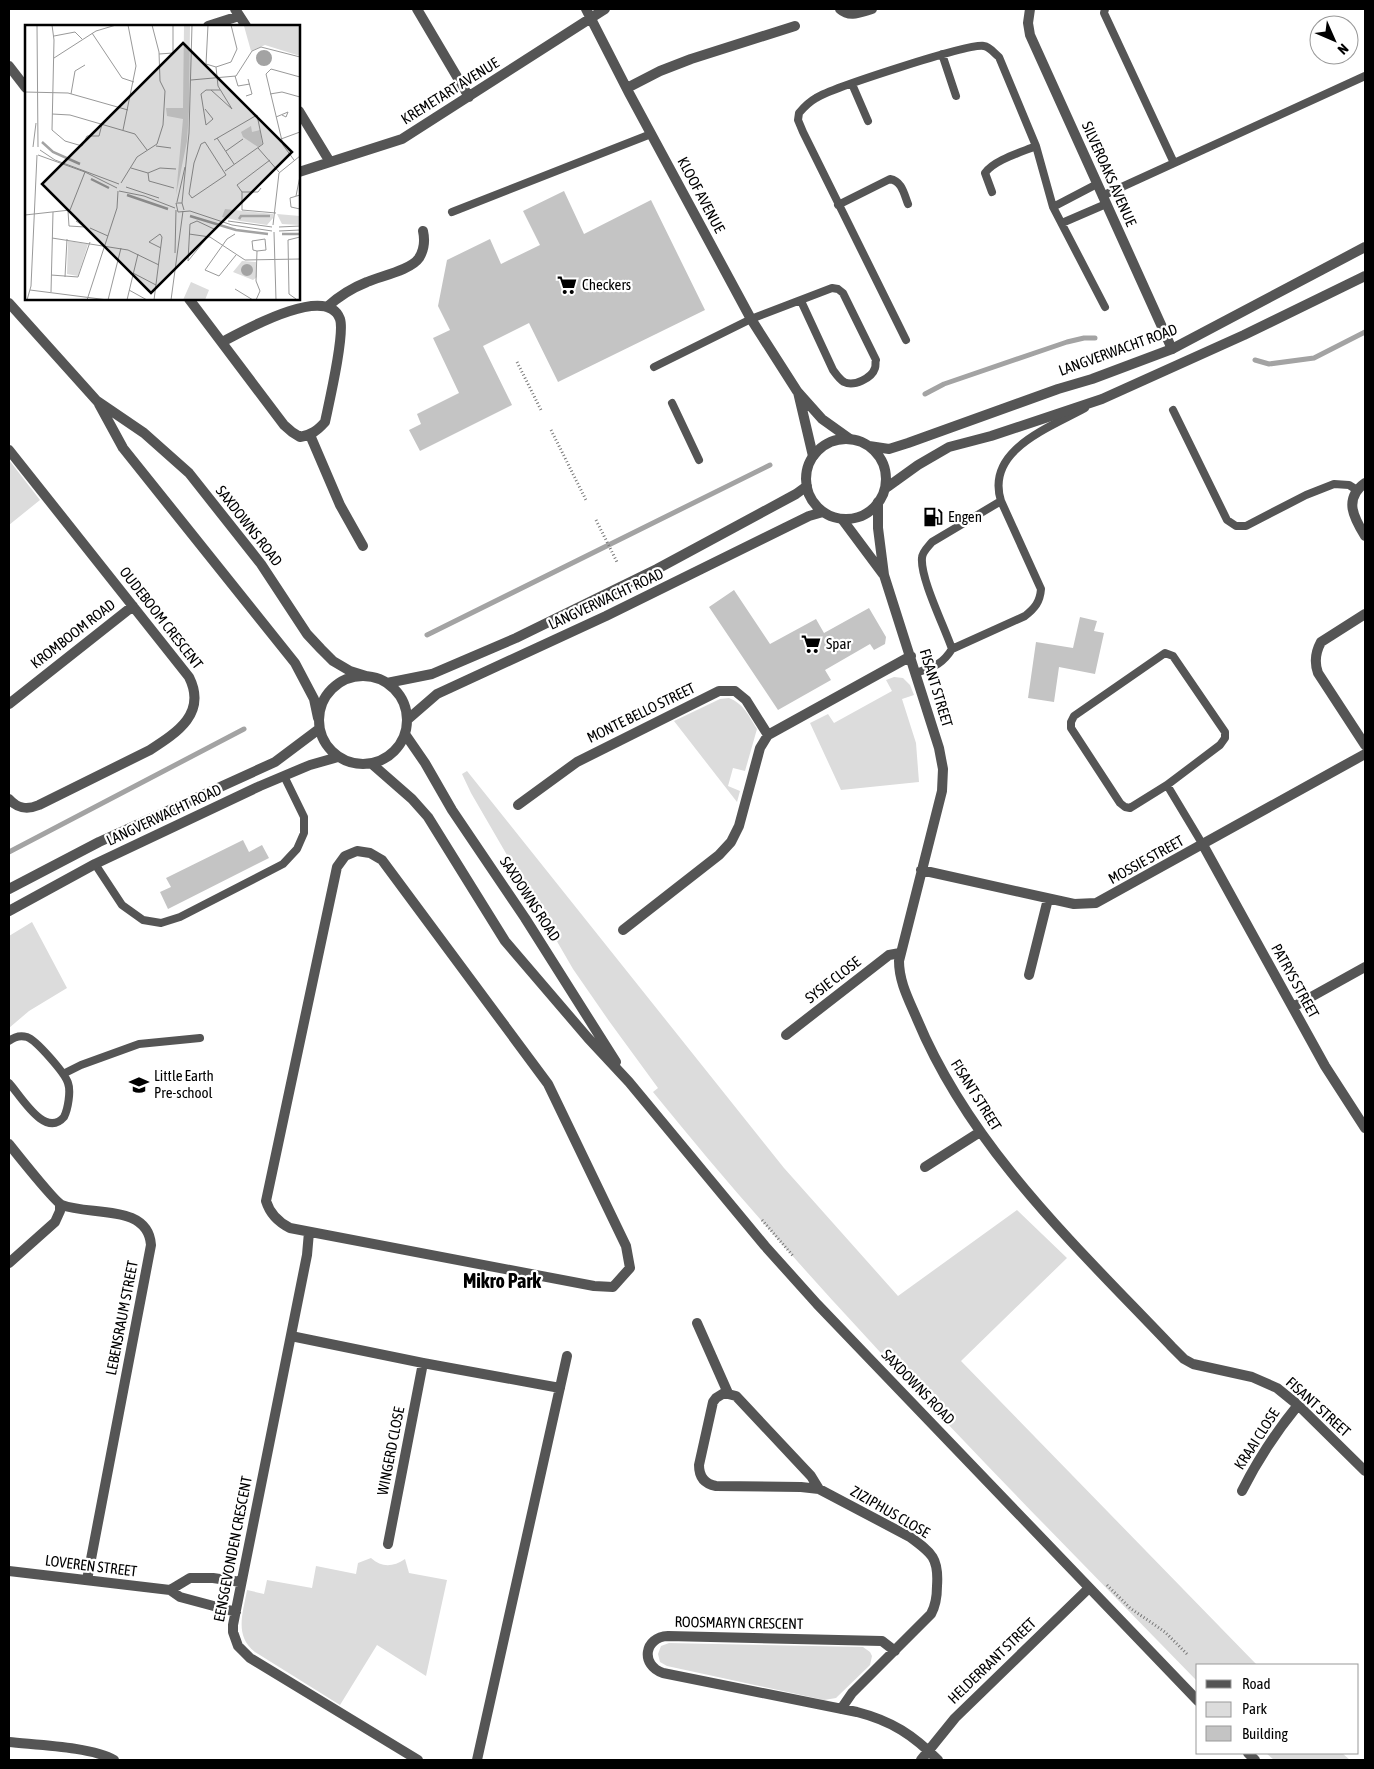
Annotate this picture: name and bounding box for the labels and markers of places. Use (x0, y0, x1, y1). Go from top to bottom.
supermarket icon: Checkers (556, 274, 578, 296)
place label: Checkers (582, 276, 631, 293)
fuel station icon: Engen (922, 506, 944, 528)
place label: Engen (948, 508, 982, 525)
supermarket icon: Spar (800, 633, 822, 655)
place label: Spar (826, 635, 851, 652)
place label: Little Earth Pre-school (154, 1067, 214, 1101)
school or university icon: Little Earth Pre-school (128, 1074, 150, 1096)

